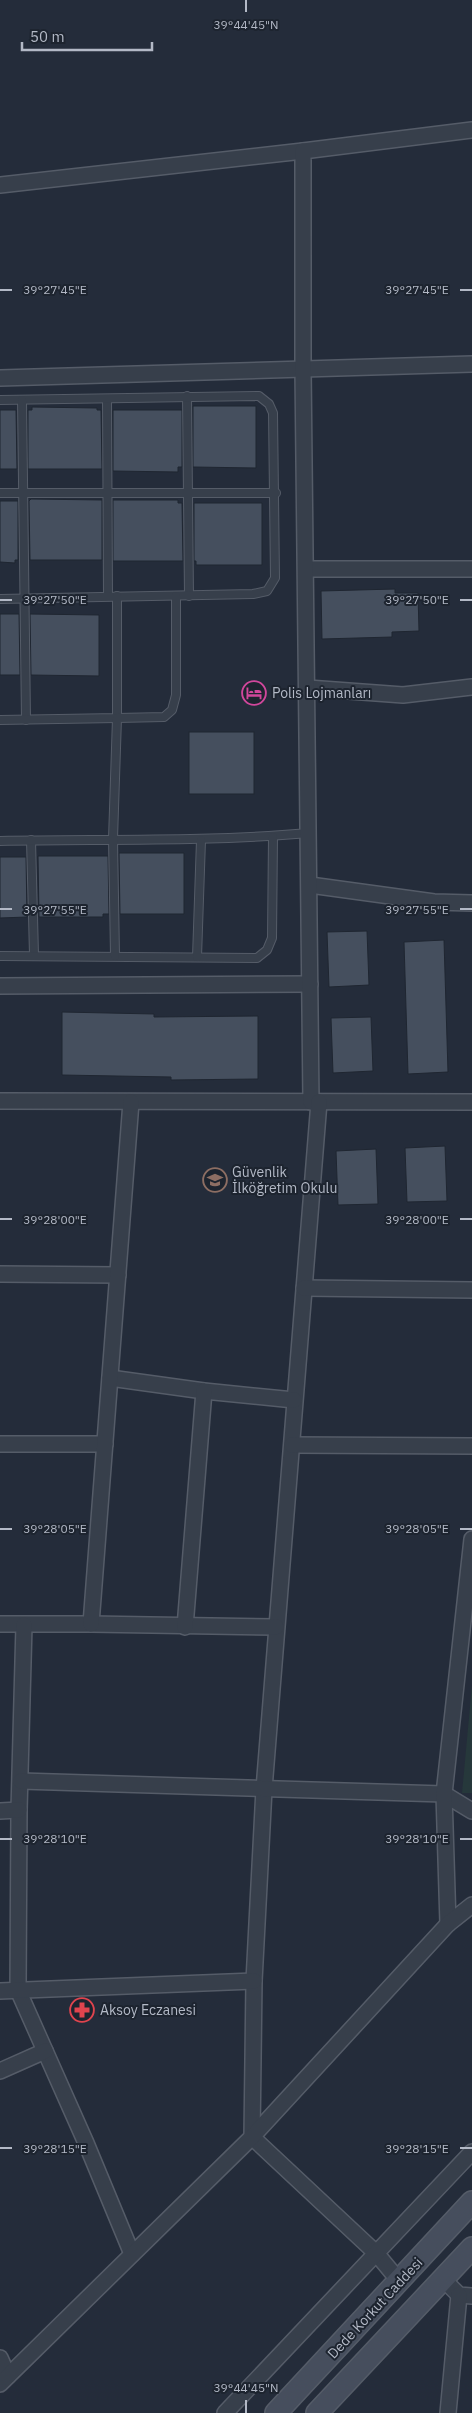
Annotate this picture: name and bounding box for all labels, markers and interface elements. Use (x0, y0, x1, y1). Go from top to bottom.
text: 39°44'45"N (213, 17, 279, 32)
scale bar (22, 20, 152, 52)
text: 50 m (30, 27, 65, 46)
text: 39°27'45"E (23, 282, 87, 297)
text: 39°27'45"E (385, 282, 449, 297)
text: 39°27'50"E (23, 592, 87, 607)
text: 39°27'50"E (385, 592, 449, 607)
hotel icon: Polis Lojmanları (241, 680, 267, 706)
place label: Polis Lojmanları (272, 684, 371, 702)
text: 39°27'55"E (23, 902, 87, 917)
text: 39°27'55"E (385, 902, 449, 917)
place label: Güvenlik İlköğretim Okulu (232, 1163, 337, 1197)
school or university icon: Güvenlik İlköğretim Okulu (202, 1167, 228, 1193)
text: 39°28'00"E (23, 1212, 87, 1227)
text: 39°28'00"E (385, 1212, 449, 1227)
text: 39°28'05"E (23, 1521, 87, 1536)
text: 39°28'05"E (385, 1521, 449, 1536)
text: 39°28'10"E (23, 1831, 87, 1846)
text: 39°28'10"E (385, 1831, 449, 1846)
pharmacy icon: Aksoy Eczanesi (69, 1997, 95, 2023)
place label: Aksoy Eczanesi (100, 2001, 196, 2019)
text: 39°28'15"E (23, 2141, 87, 2156)
text: 39°28'15"E (385, 2141, 449, 2156)
street label: Dede Korkut Caddesi (324, 2254, 426, 2362)
text: 39°44'45"N (213, 2380, 279, 2395)

